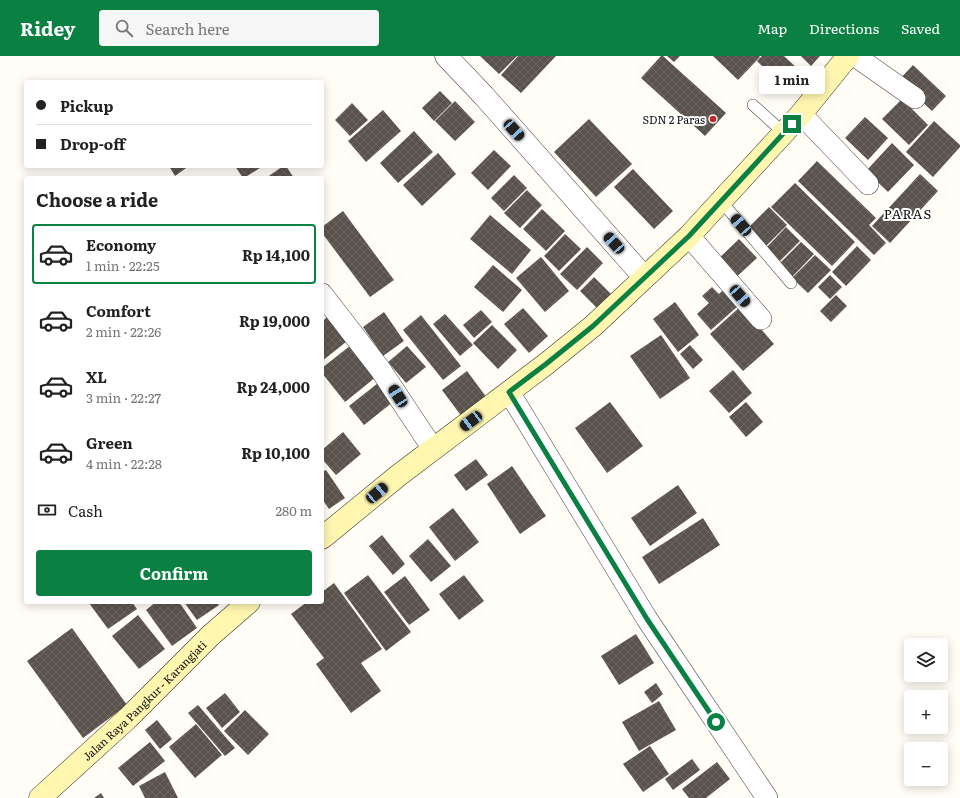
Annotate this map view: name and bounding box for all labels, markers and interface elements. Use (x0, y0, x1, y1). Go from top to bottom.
search box (99, 10, 379, 46)
text: Ridey (20, 14, 75, 42)
icon: search (113, 17, 135, 39)
text: Search here (145, 17, 230, 40)
text: Map (757, 18, 787, 38)
text: Directions (809, 18, 879, 38)
text: Saved (901, 18, 940, 38)
callout: 1 min (759, 66, 825, 94)
text: 1 min (775, 70, 809, 89)
text: Pickup (60, 94, 113, 117)
place label: SDN 2 Paras (642, 111, 705, 127)
marker: SDN 2 Paras (708, 114, 718, 124)
route end (783, 115, 801, 133)
car (502, 117, 526, 143)
text: Drop-off (60, 132, 125, 155)
text: Choose a ride (36, 186, 158, 213)
district label: PARAS (884, 204, 932, 223)
car (729, 212, 753, 238)
car (602, 230, 626, 256)
text: Economy (86, 233, 156, 256)
icon: car (38, 236, 74, 272)
text: Rp 14,100 (242, 243, 310, 266)
text: 1 min · 22:25 (86, 256, 160, 275)
car (728, 283, 752, 309)
text: Comfort (86, 299, 151, 322)
icon: car (38, 302, 74, 338)
text: Rp 19,000 (239, 309, 310, 332)
text: 2 min · 22:26 (86, 322, 161, 341)
text: XL (86, 365, 107, 388)
icon: car (38, 368, 74, 404)
text: Rp 24,000 (236, 375, 310, 398)
car (386, 383, 410, 409)
text: 3 min · 22:27 (86, 388, 161, 407)
car (458, 409, 484, 433)
text: Green (86, 431, 133, 454)
icon: car (38, 434, 74, 470)
text: Rp 10,100 (241, 441, 310, 464)
text: 4 min · 22:28 (86, 454, 162, 473)
car (364, 481, 390, 505)
icon: cash (36, 499, 58, 521)
text: Cash (68, 499, 103, 522)
text: 280 m (276, 501, 312, 520)
button: Confirm (36, 550, 312, 596)
street label: Jalan Raya Pangkur - Karangjati (79, 636, 210, 764)
map controls (904, 638, 948, 786)
button: layers (904, 638, 948, 682)
button: + (904, 690, 948, 734)
route start (707, 713, 725, 731)
button: − (904, 742, 948, 786)

